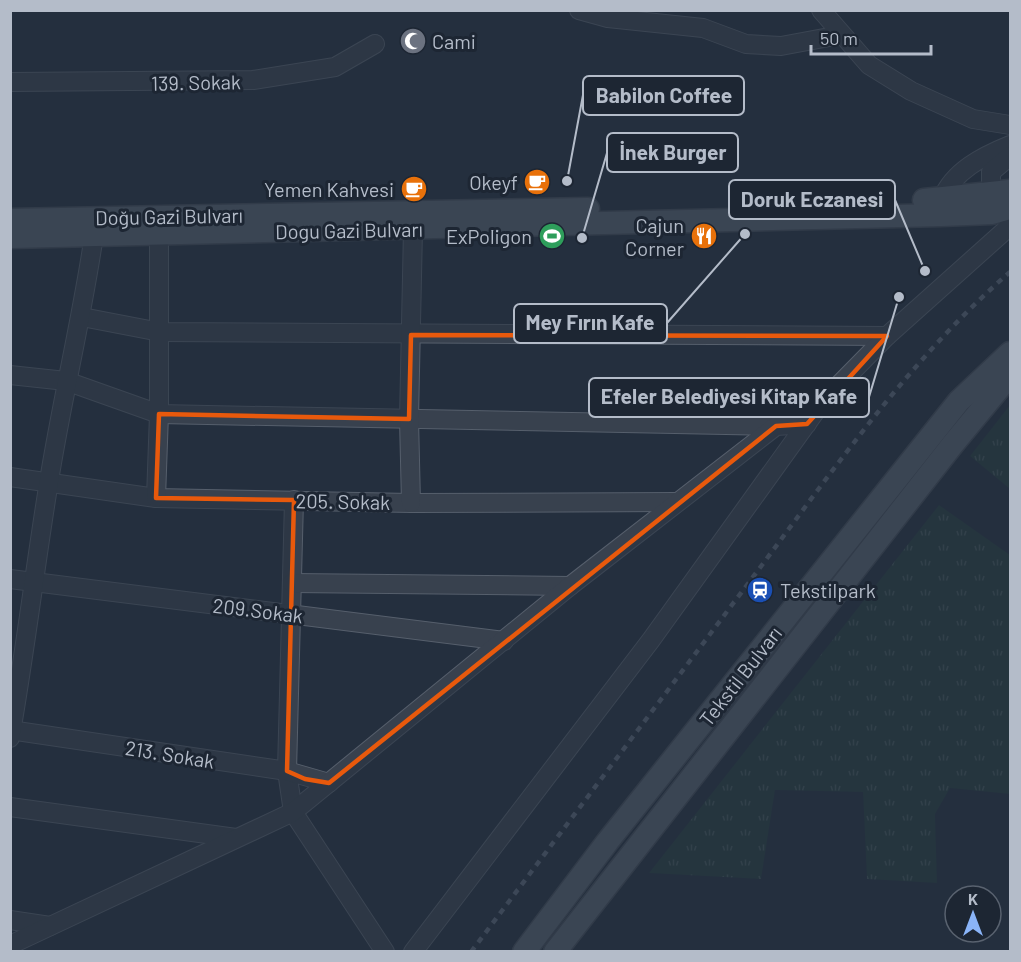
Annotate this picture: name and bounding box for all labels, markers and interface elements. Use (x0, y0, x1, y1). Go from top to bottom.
scale bar (811, 18, 931, 56)
mosque icon: Cami (398, 26, 428, 56)
text: 50 m (820, 27, 858, 49)
place label: Cami (432, 29, 476, 53)
street label: 139. Sokak (151, 69, 241, 95)
callout: Babilon Coffee (583, 76, 744, 115)
text: Babilon Coffee (596, 82, 732, 107)
callout: İnek Burger (607, 133, 738, 172)
text: İnek Burger (620, 139, 726, 164)
cafe icon: Okeyf (522, 167, 552, 197)
place label: Okeyf (469, 170, 518, 194)
cafe icon: Yemen Kahvesi (399, 174, 429, 204)
place label: Yemen Kahvesi (264, 177, 394, 201)
callout: Doruk Eczanesi (729, 180, 895, 219)
text: Doruk Eczanesi (741, 186, 883, 211)
street label: Doğu Gazi Bulvarı (95, 203, 243, 229)
place label: Cajun Corner (625, 213, 684, 260)
street label: Dogu Gazi Bulvarı (275, 217, 423, 243)
sports icon: ExPoligon (537, 221, 567, 251)
restaurant icon: Cajun Corner (689, 221, 719, 251)
place label: ExPoligon (446, 224, 532, 248)
callout: Mey Fırın Kafe (514, 304, 667, 343)
text: Mey Fırın Kafe (525, 309, 655, 334)
callout: Efeler Belediyesi Kitap Kafe (589, 378, 869, 417)
text: Efeler Belediyesi Kitap Kafe (601, 383, 857, 408)
street label: 205. Sokak (296, 488, 390, 514)
station icon: Tekstilpark (745, 575, 775, 605)
place label: Tekstilpark (780, 578, 876, 602)
street label: 209.Sokak (212, 593, 304, 627)
street label: Tekstil Bulvarı (694, 621, 786, 731)
street label: 213. Sokak (124, 735, 216, 773)
north arrow (943, 884, 1003, 944)
text: K (968, 889, 978, 908)

